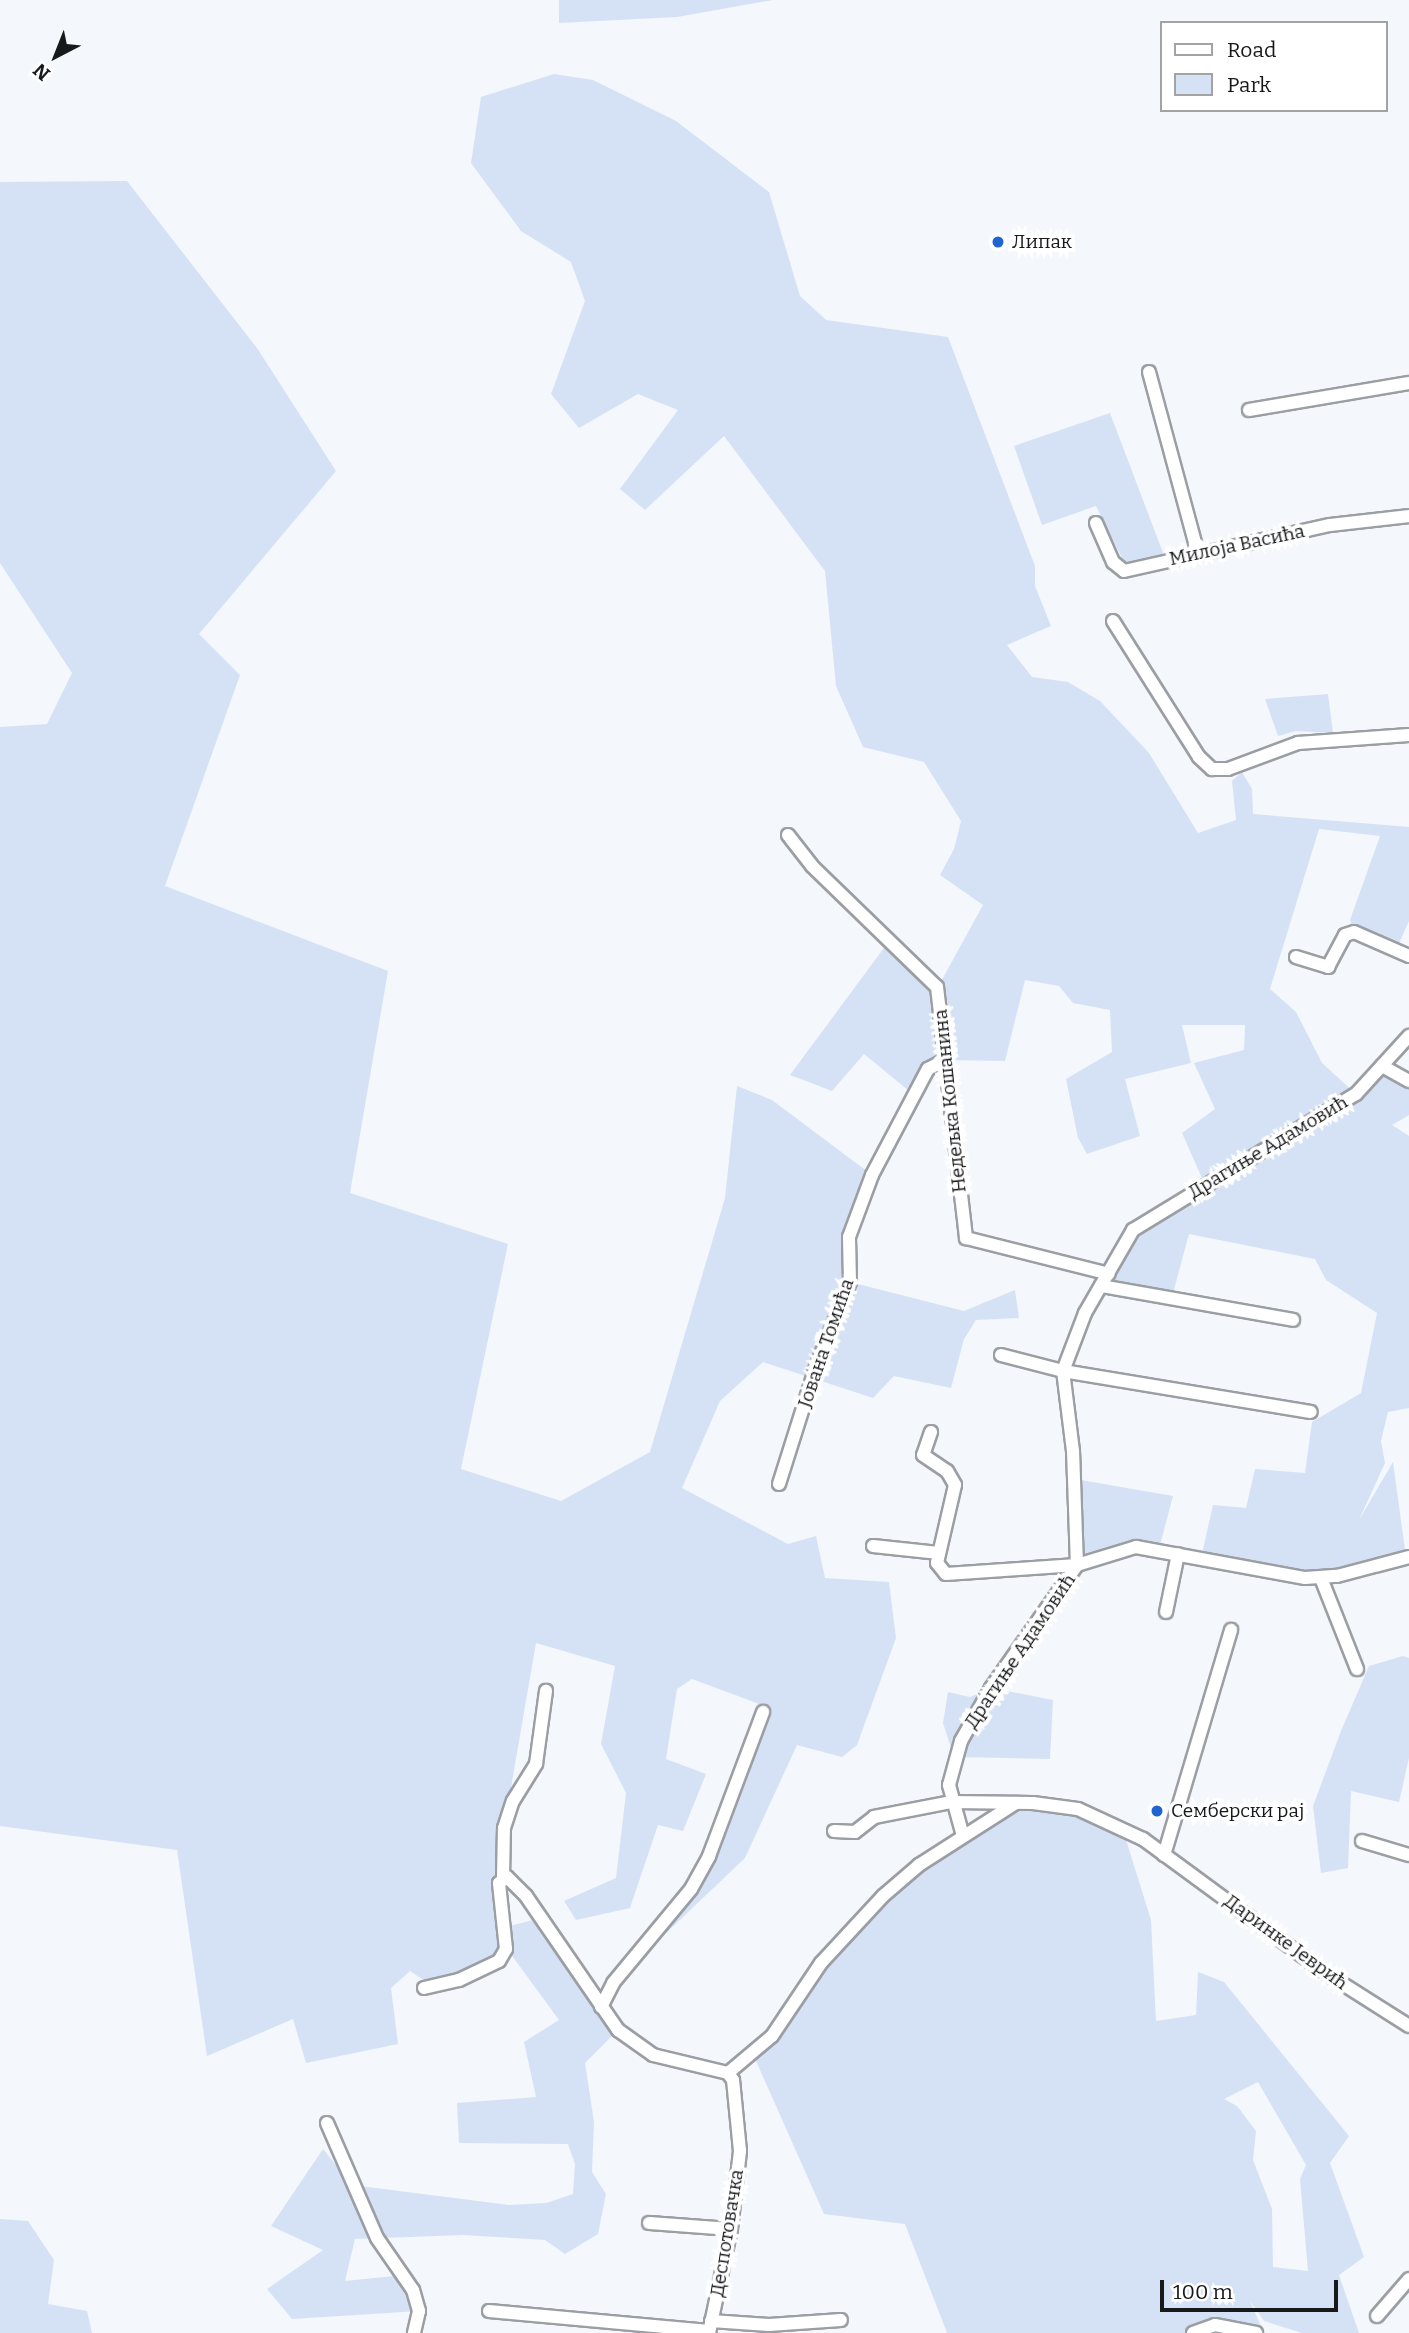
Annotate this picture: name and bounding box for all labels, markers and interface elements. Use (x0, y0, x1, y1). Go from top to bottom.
north arrow (21, 21, 91, 91)
legend (1160, 21, 1388, 112)
text: Road (1227, 37, 1276, 63)
text: N (28, 59, 55, 85)
text: Park (1227, 72, 1271, 98)
place label: Липак (1012, 231, 1072, 253)
marker: Липак (990, 234, 1006, 250)
street label: Милоја Васића (1167, 520, 1307, 570)
street label: Недељка Кошанина (929, 1008, 971, 1194)
street label: Драгиње Адамовић (1184, 1090, 1352, 1204)
street label: Јована Томића (793, 1275, 859, 1411)
street label: Драгиње Адамовић (960, 1569, 1080, 1733)
place label: Семберски рај (1171, 1800, 1304, 1822)
marker: Семберски рај (1149, 1803, 1165, 1819)
street label: Даринке Јеврић (1220, 1889, 1352, 1995)
street label: Деспотовачка (706, 2168, 748, 2298)
scale bar (1164, 2266, 1342, 2310)
text: 100 m (1173, 2279, 1233, 2305)

